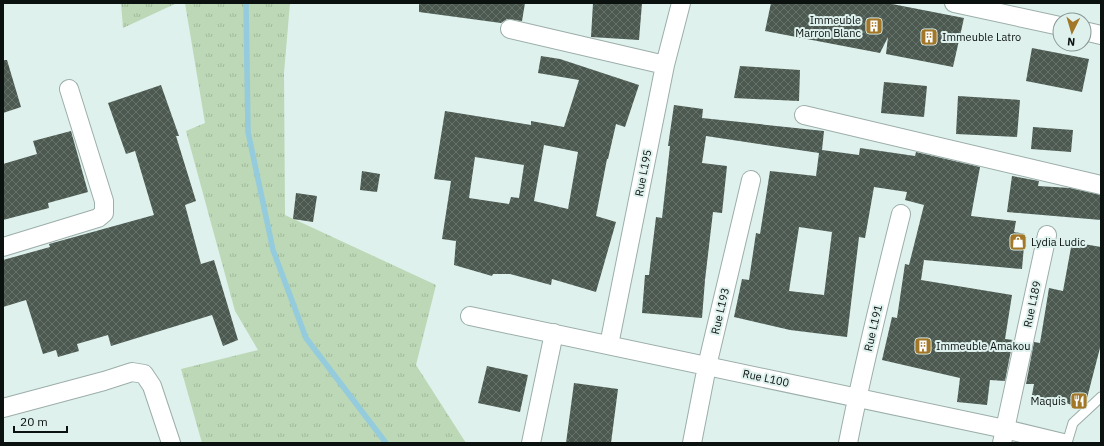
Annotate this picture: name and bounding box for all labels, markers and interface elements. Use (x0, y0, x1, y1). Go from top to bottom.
north arrow (1052, 12, 1092, 52)
place label: Immeuble Marron Blanc (795, 13, 861, 40)
building icon: Immeuble Marron Blanc (864, 16, 884, 36)
building icon: Immeuble Latro (919, 27, 939, 47)
place label: Immeuble Latro (942, 30, 1021, 44)
text: N (1067, 35, 1076, 49)
street label: Rue L195 (632, 148, 654, 198)
shop icon: Lydia Ludic (1008, 232, 1028, 252)
place label: Lydia Ludic (1031, 235, 1086, 249)
street label: Rue L189 (1020, 279, 1044, 329)
street label: Rue L193 (708, 286, 732, 336)
street label: Rue L191 (861, 303, 885, 353)
building icon: Immeuble Amakou (913, 336, 933, 356)
place label: Immeuble Amakou (936, 339, 1030, 353)
street label: Rue L100 (741, 366, 791, 390)
restaurant icon: Maquis (1069, 391, 1089, 411)
place label: Maquis (1030, 394, 1066, 408)
scale bar (14, 408, 67, 434)
text: 20 m (20, 414, 48, 429)

